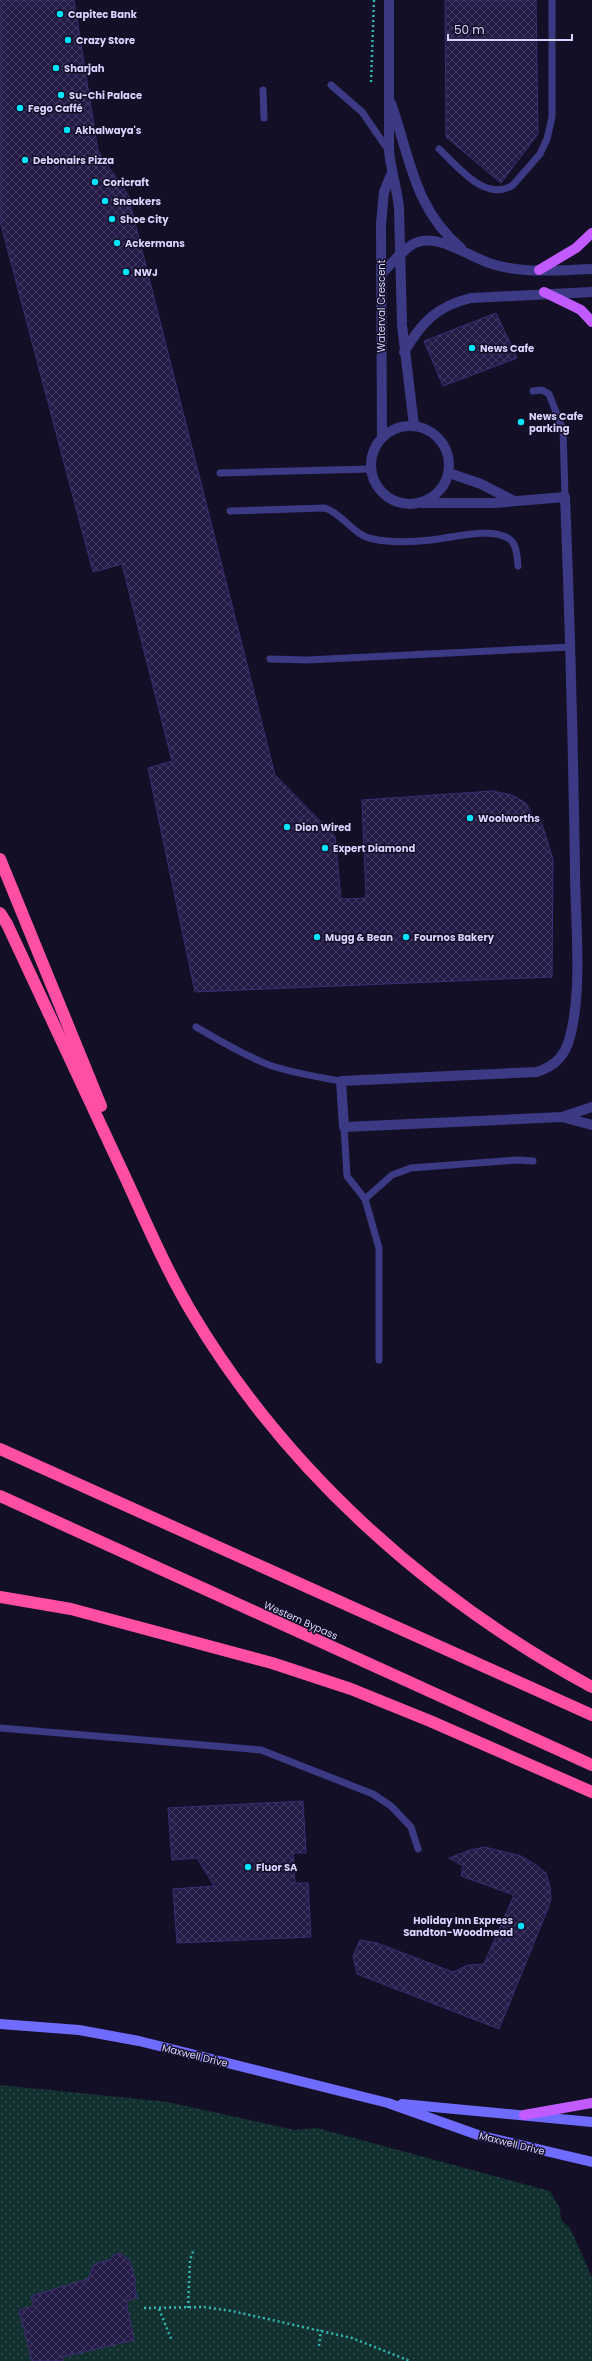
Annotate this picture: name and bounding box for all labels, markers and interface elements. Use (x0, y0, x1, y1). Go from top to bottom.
place label: Capitec Bank (68, 7, 138, 22)
marker: Capitec Bank (55, 9, 65, 19)
scale bar (448, 16, 572, 42)
text: 50 m (454, 21, 485, 38)
place label: Crazy Store (76, 33, 135, 48)
marker: Crazy Store (63, 35, 73, 45)
place label: Sharjah (64, 61, 105, 76)
marker: Sharjah (51, 63, 61, 73)
place label: Su-Chi Palace (69, 88, 142, 103)
marker: Su-Chi Palace (56, 90, 66, 100)
place label: Fego Caffé (28, 101, 83, 116)
marker: Fego Caffé (15, 103, 25, 113)
place label: Akhalwaya's (75, 123, 142, 138)
marker: Akhalwaya's (62, 125, 72, 135)
place label: Debonairs Pizza (33, 153, 114, 168)
marker: Debonairs Pizza (20, 155, 30, 165)
place label: Coricraft (103, 175, 149, 190)
marker: Coricraft (90, 177, 100, 187)
place label: Sneakers (113, 194, 161, 209)
marker: Sneakers (100, 196, 110, 206)
place label: Shoe City (120, 212, 169, 227)
marker: Shoe City (107, 214, 117, 224)
place label: Ackermans (125, 236, 185, 251)
marker: Ackermans (112, 238, 122, 248)
street label: Waterval Crescent (374, 259, 389, 352)
place label: NWJ (134, 265, 158, 280)
marker: NWJ (121, 267, 131, 277)
place label: News Cafe (480, 341, 534, 356)
marker: News Cafe (467, 343, 477, 353)
place label: News Cafe parking (529, 409, 583, 436)
marker: News Cafe parking (516, 417, 526, 427)
place label: Woolworths (478, 811, 540, 826)
marker: Woolworths (465, 813, 475, 823)
place label: Dion Wired (295, 820, 351, 835)
marker: Dion Wired (282, 822, 292, 832)
place label: Expert Diamond (333, 841, 415, 856)
marker: Expert Diamond (320, 843, 330, 853)
place label: Mugg & Bean (325, 930, 393, 945)
place label: Fournos Bakery (414, 930, 495, 945)
marker: Mugg & Bean (312, 932, 322, 942)
marker: Fournos Bakery (401, 932, 411, 942)
street label: Western Bypass (261, 1597, 340, 1643)
place label: Fluor SA (256, 1860, 298, 1875)
marker: Fluor SA (243, 1862, 253, 1872)
place label: Holiday Inn Express Sandton-Woodmead (403, 1913, 513, 1940)
marker: Holiday Inn Express Sandton-Woodmead (516, 1921, 526, 1931)
street label: Maxwell Drive (160, 2040, 229, 2071)
street label: Maxwell Drive (477, 2128, 546, 2159)

